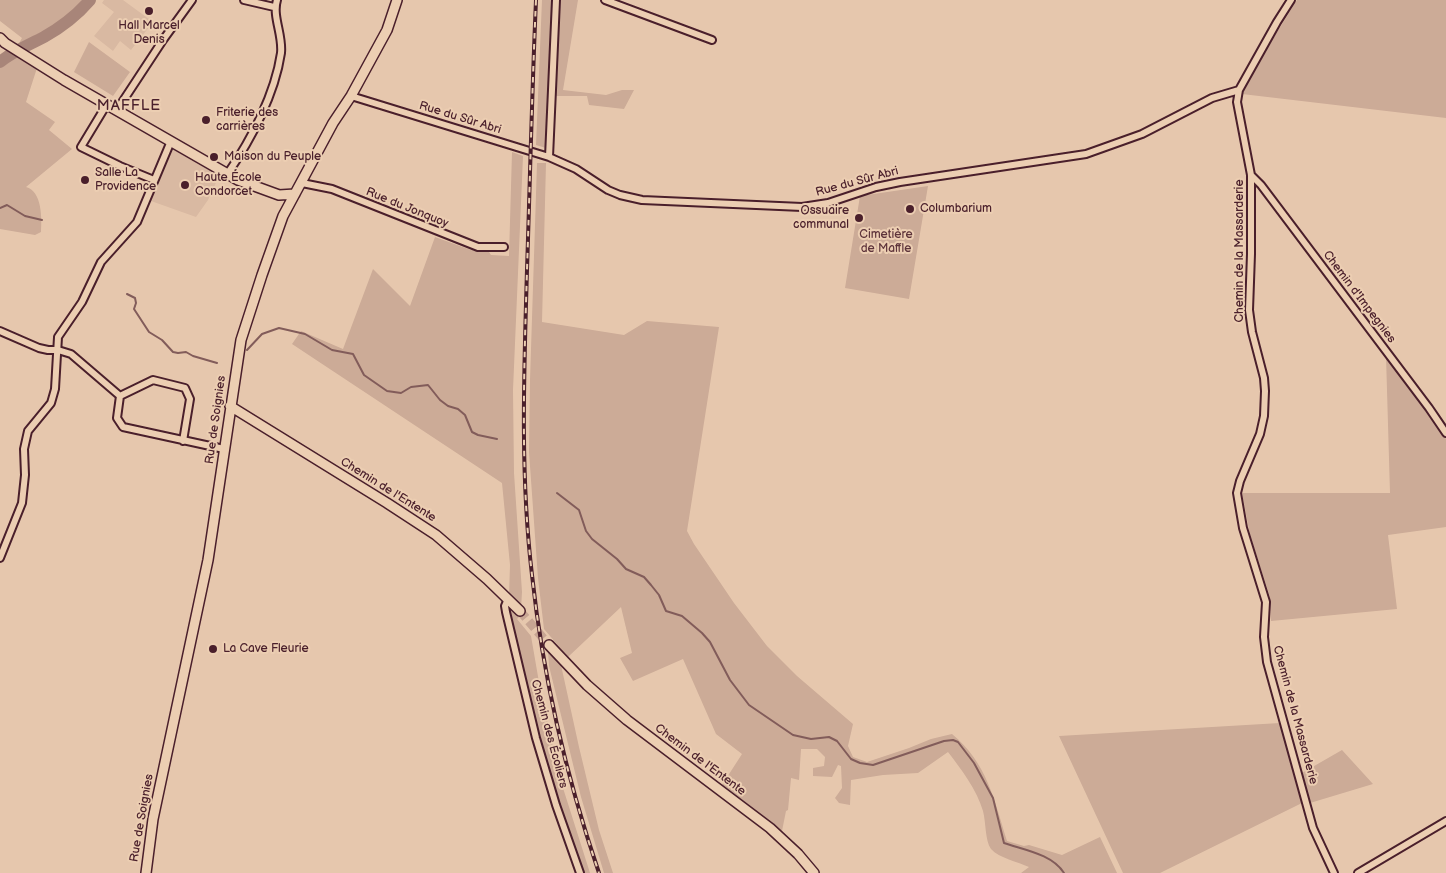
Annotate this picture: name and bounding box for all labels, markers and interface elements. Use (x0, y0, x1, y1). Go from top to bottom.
marker: Hall Marcel Denis (143, 5, 155, 17)
place label: Hall Marcel Denis (118, 19, 180, 47)
district label: MAFFLE (96, 97, 162, 115)
street label: Rue du Sûr Abri (417, 99, 503, 137)
place label: Friterie des carrières (216, 106, 278, 134)
marker: Friterie des carrières (200, 114, 212, 126)
place label: Maison du Peuple (224, 150, 321, 164)
marker: Maison du Peuple (208, 151, 220, 163)
street label: Rue du Sûr Abri (814, 164, 900, 200)
place label: Salle La Providence (95, 166, 156, 194)
place label: Haute École Condorcet (195, 171, 261, 199)
marker: Salle La Providence (79, 174, 91, 186)
marker: Haute École Condorcet (179, 179, 191, 191)
street label: Chemin de la Massarderie (1233, 179, 1247, 323)
street label: Rue du Jonquoy (364, 185, 450, 231)
place label: Columbarium (920, 202, 992, 216)
marker: Columbarium (904, 203, 916, 215)
place label: Ossuaire communal (793, 204, 849, 232)
marker: Ossuaire communal (853, 212, 865, 224)
park label: Cimetière de Maffle (859, 228, 913, 256)
street label: Chemin d'Impegnies (1320, 248, 1398, 346)
street label: Rue de Soignies (203, 375, 229, 465)
street label: Chemin de l'Entente (338, 455, 438, 525)
place label: La Cave Fleurie (223, 642, 309, 656)
marker: La Cave Fleurie (207, 643, 219, 655)
street label: Chemin de la Massarderie (1270, 644, 1320, 786)
street label: Chemin des Écoliers (528, 678, 570, 790)
street label: Chemin de l'Entente (652, 721, 748, 799)
street label: Rue de Soignies (127, 773, 157, 863)

